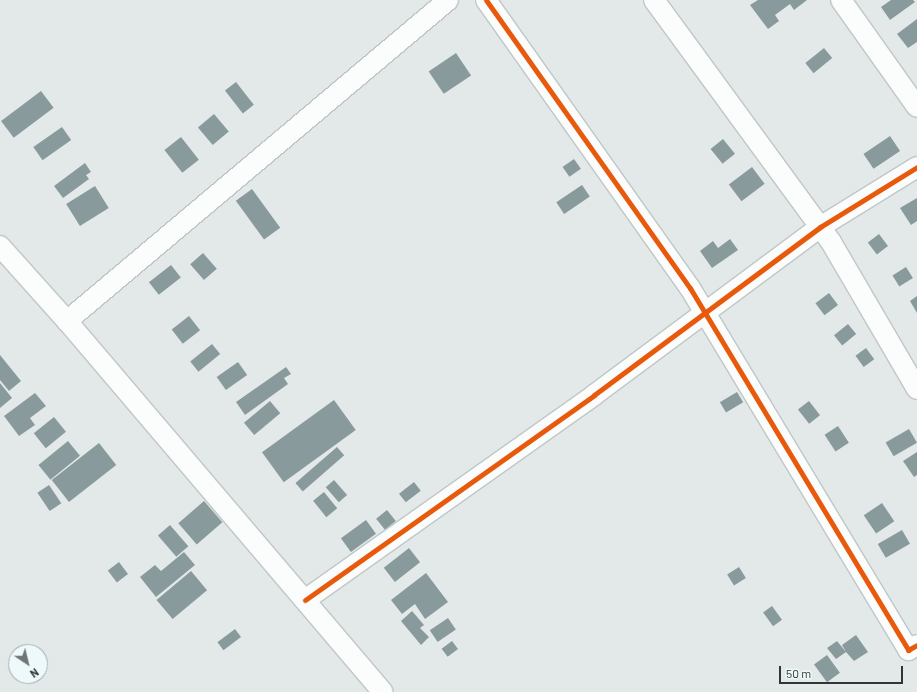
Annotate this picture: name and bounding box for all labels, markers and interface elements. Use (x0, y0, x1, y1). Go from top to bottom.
north arrow (8, 644, 48, 684)
scale bar (781, 658, 905, 684)
text: N (28, 666, 41, 681)
text: 50 m (786, 666, 811, 680)

